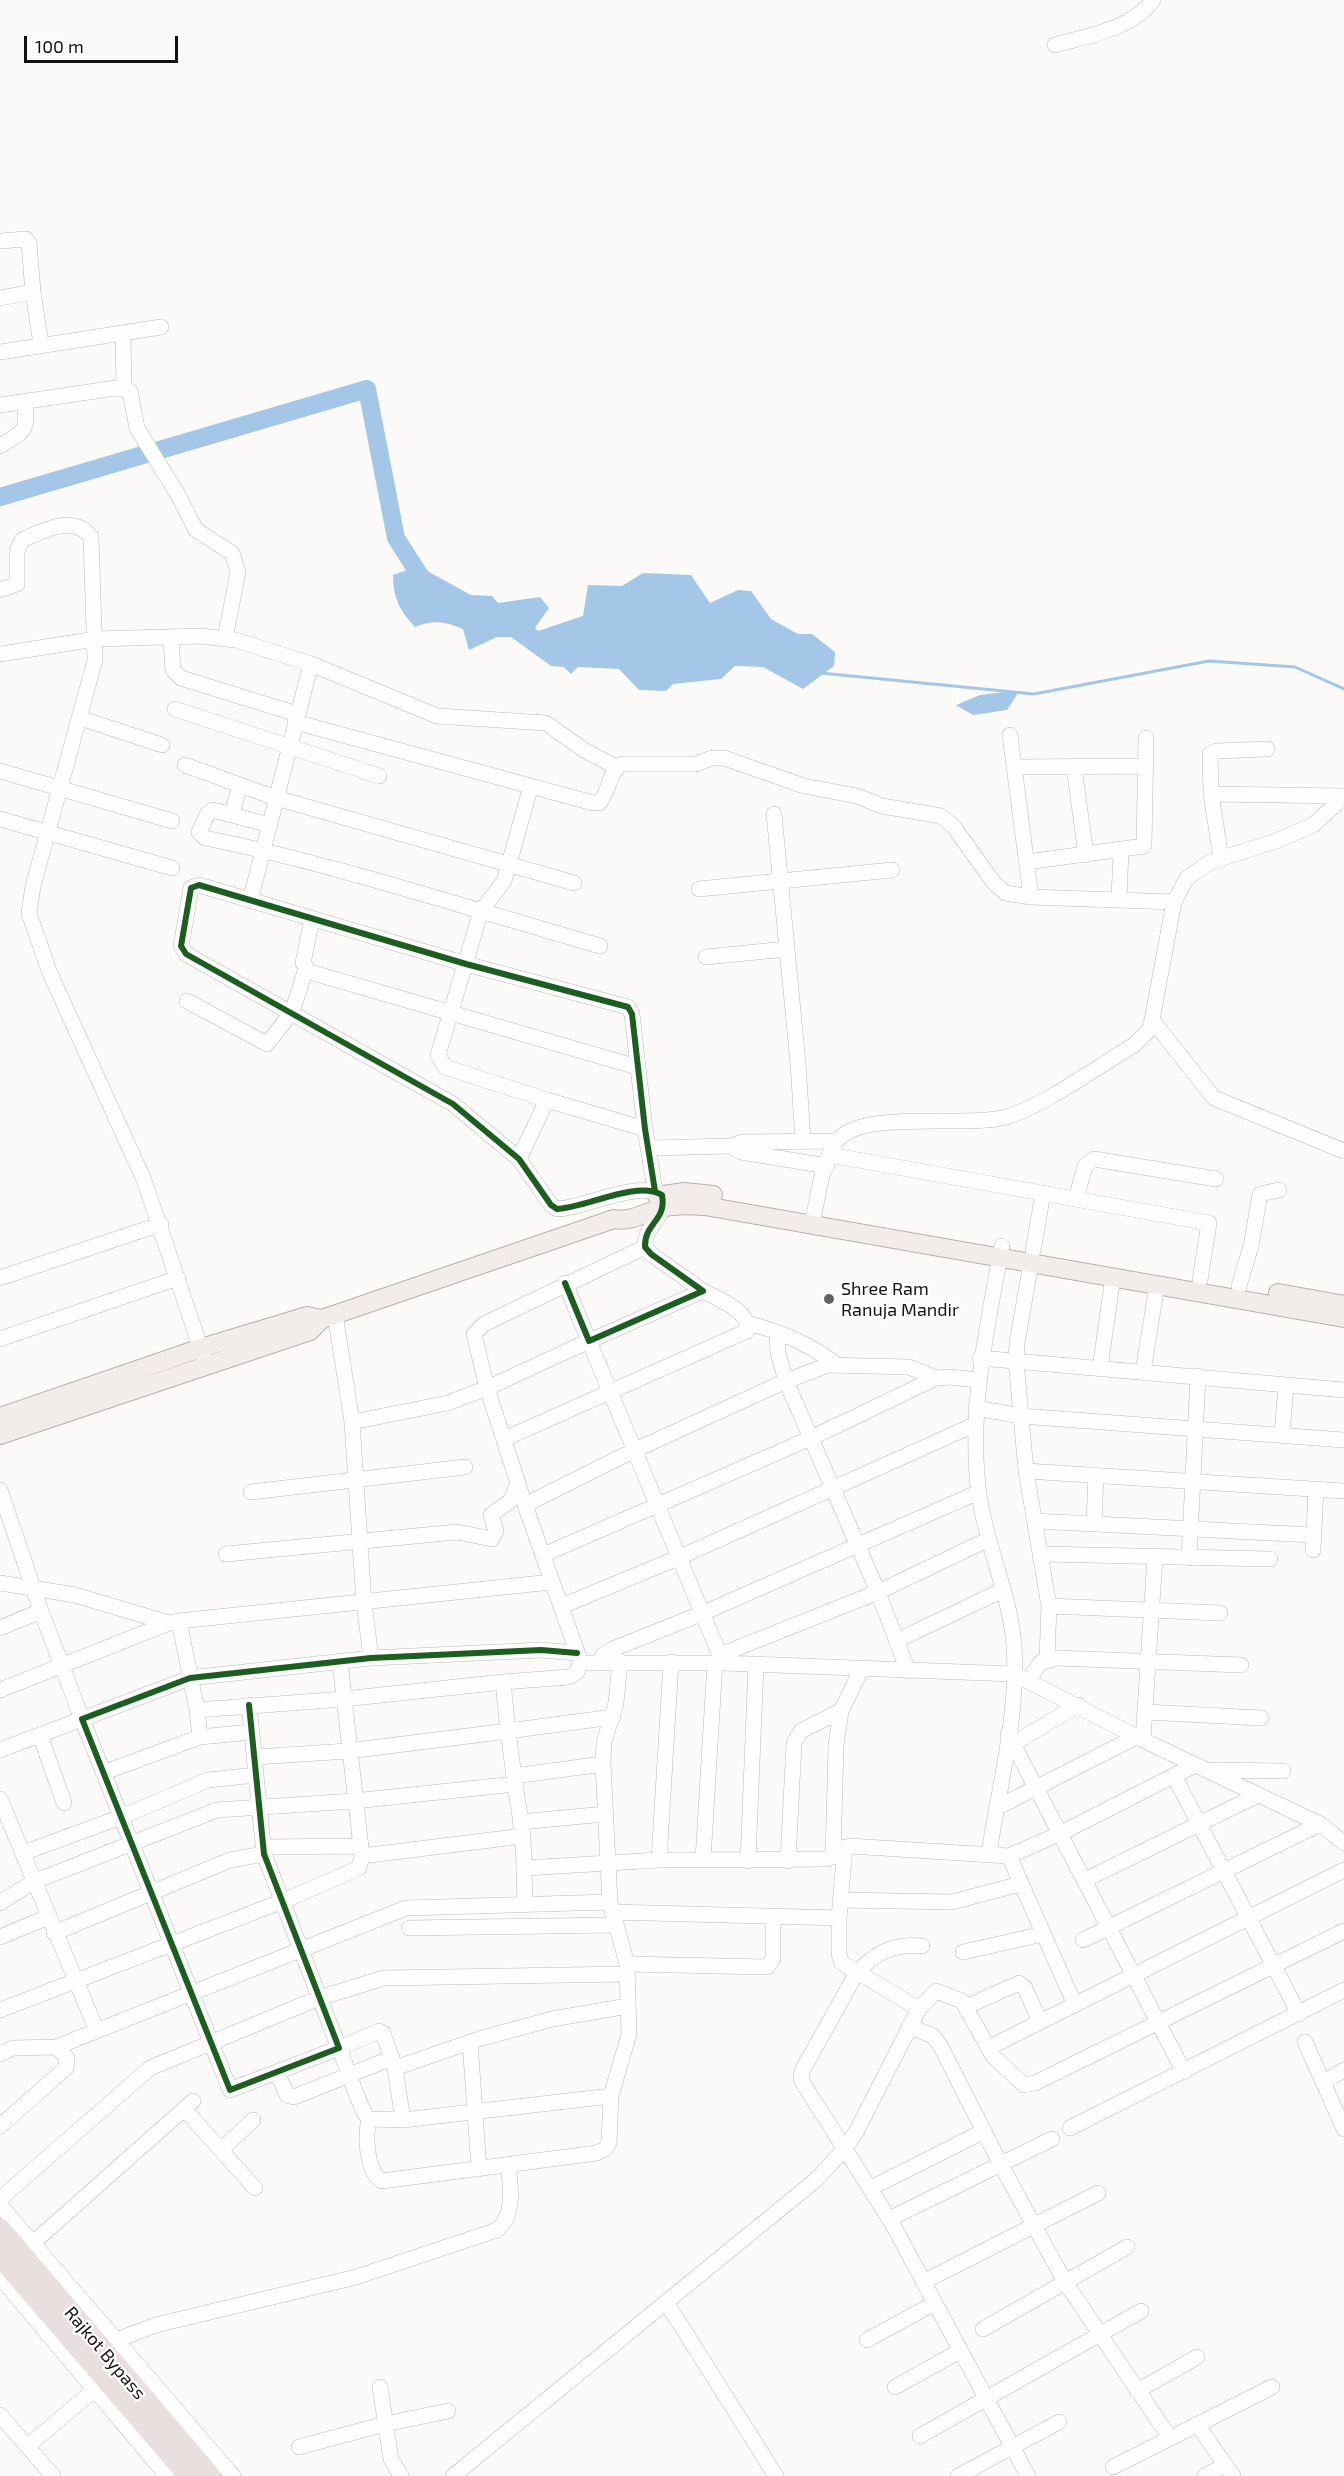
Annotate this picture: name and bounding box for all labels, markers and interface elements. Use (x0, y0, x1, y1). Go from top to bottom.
scale bar (27, 24, 182, 62)
text: 100 m (35, 35, 84, 57)
place label: Shree Ram Ranuja Mandir (841, 1278, 959, 1320)
marker: Shree Ram Ranuja Mandir (822, 1292, 836, 1306)
street label: Rajkot Bypass (60, 2302, 150, 2404)

